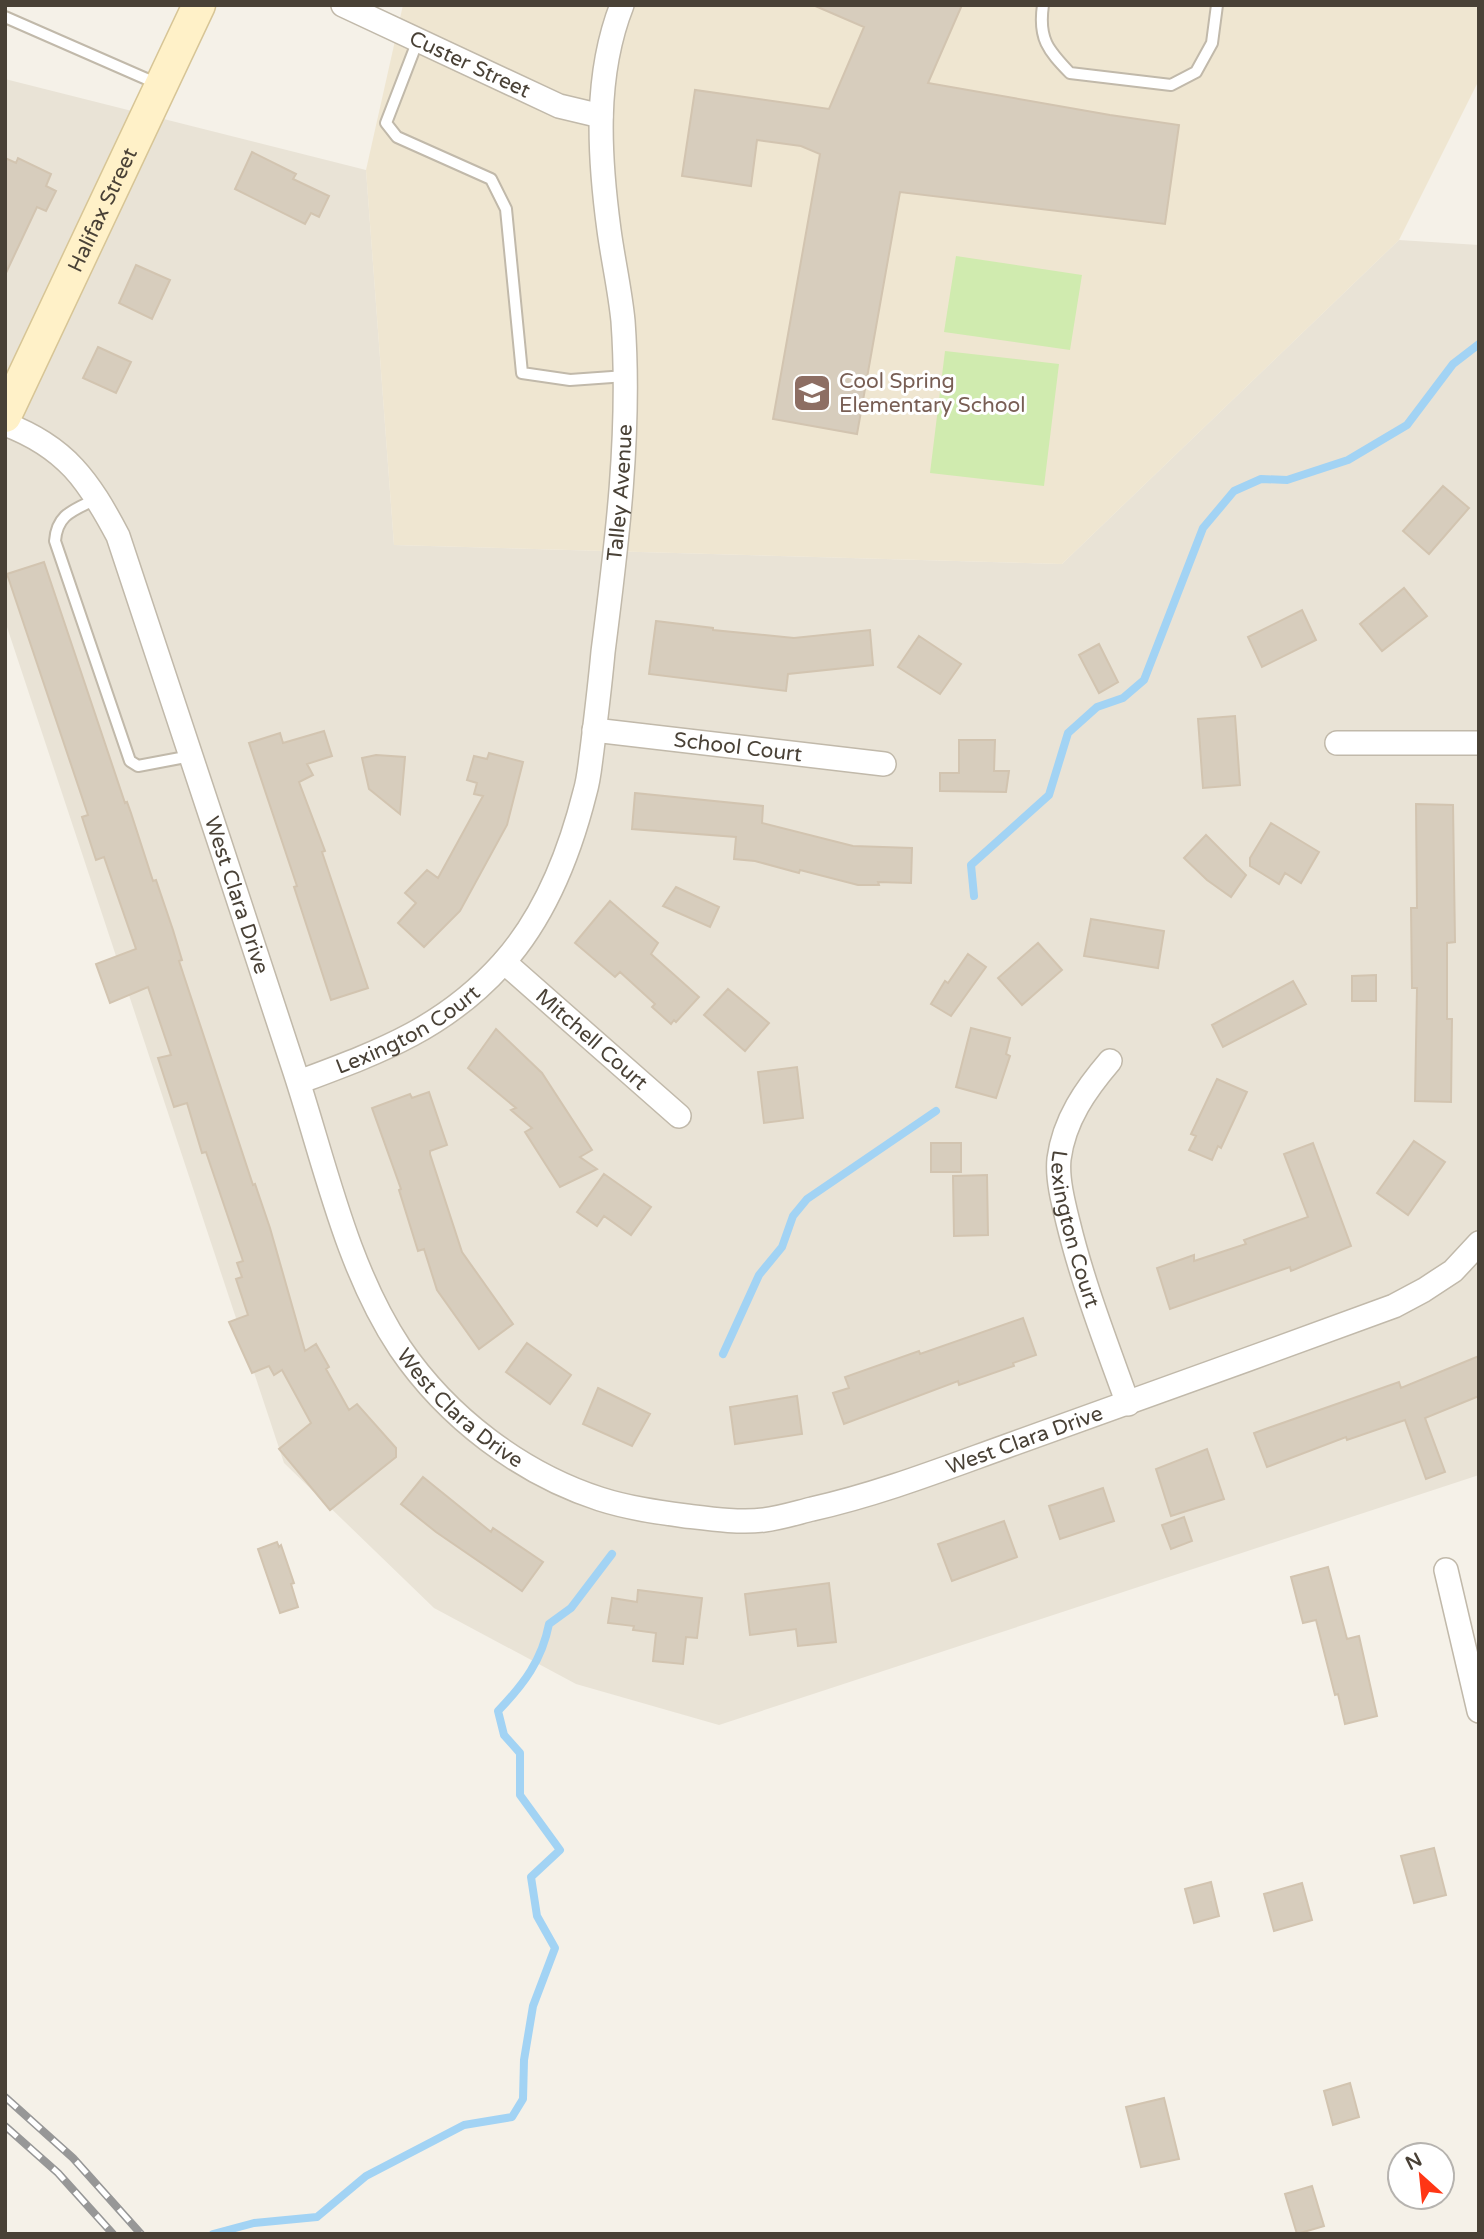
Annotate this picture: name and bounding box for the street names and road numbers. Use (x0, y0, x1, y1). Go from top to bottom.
street label: Custer Street (405, 26, 534, 104)
street label: Halifax Street (63, 144, 143, 276)
street label: Talley Avenue (602, 424, 638, 562)
street label: School Court (672, 727, 804, 767)
street label: West Clara Drive (199, 813, 274, 977)
street label: Lexington Court (332, 980, 485, 1080)
street label: Mitchell Court (530, 984, 653, 1096)
street label: Lexington Court (1046, 1148, 1105, 1311)
street label: West Clara Drive (391, 1344, 528, 1474)
street label: West Clara Drive (943, 1401, 1106, 1480)

